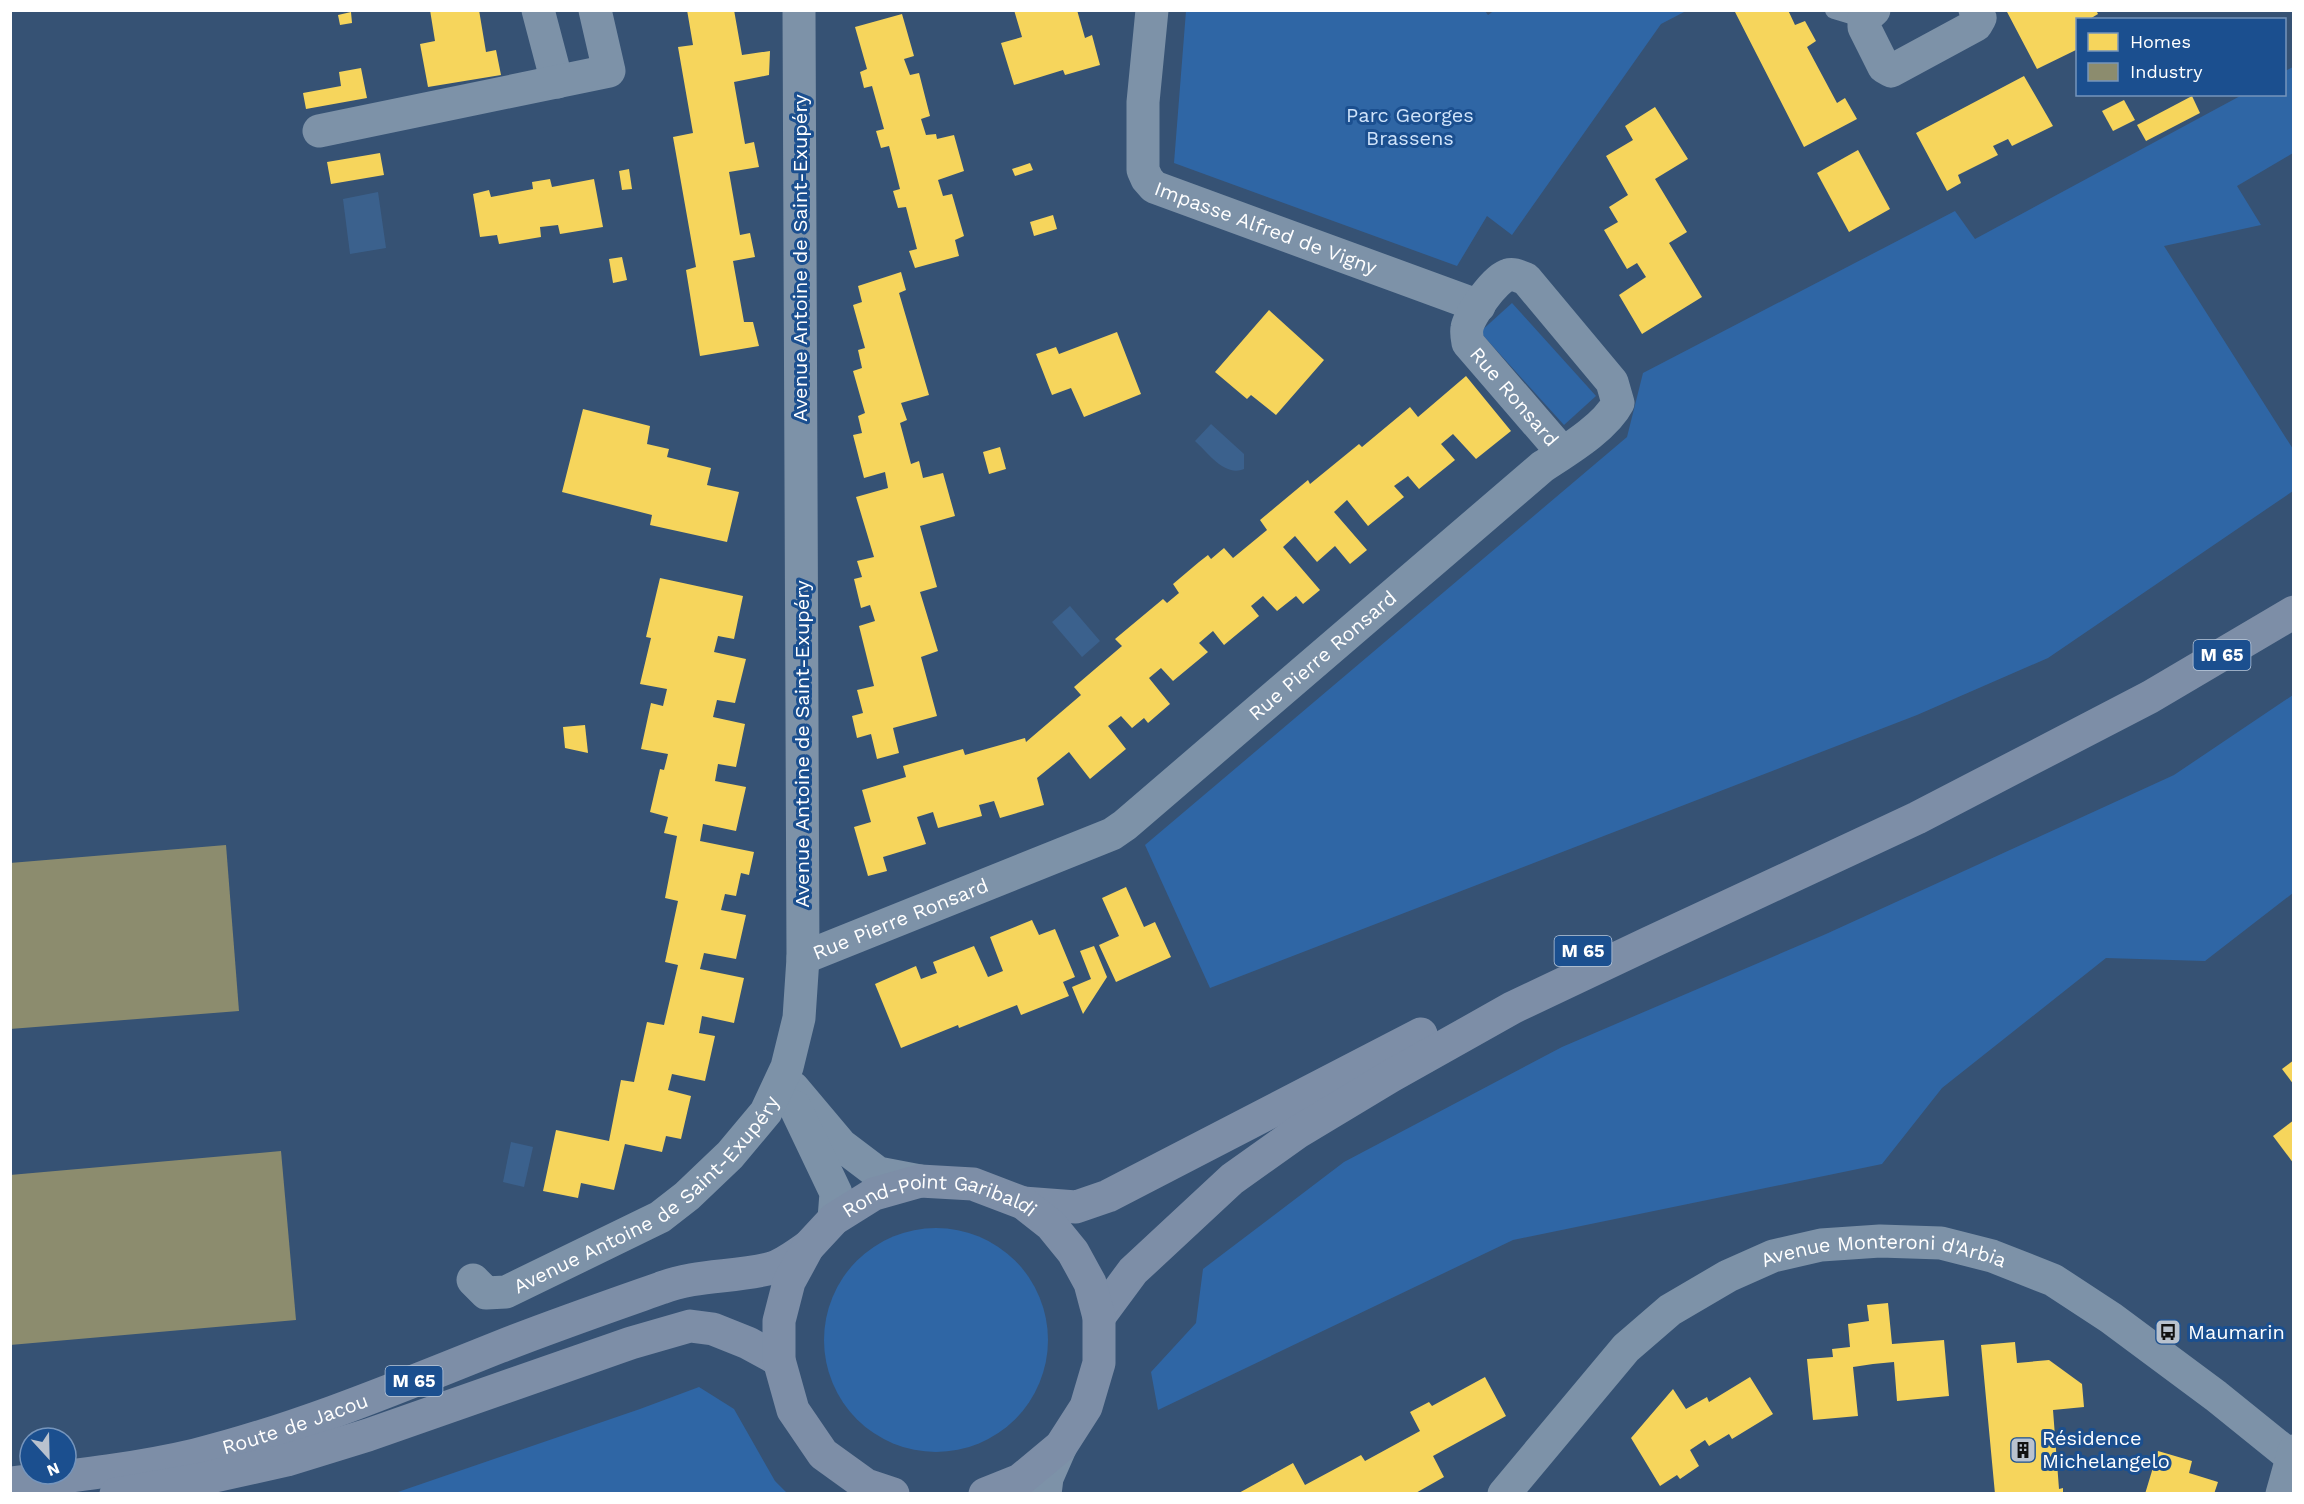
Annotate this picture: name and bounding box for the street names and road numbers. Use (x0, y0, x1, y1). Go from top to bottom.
street label: Avenue Antoine de Saint-Exupéry (788, 93, 812, 422)
street label: Impasse Alfred de Vigny (1151, 176, 1381, 280)
street label: Rue Ronsard (1465, 342, 1564, 451)
street label: Avenue Antoine de Saint-Exupéry (790, 579, 814, 908)
street label: Rue Pierre Ronsard (1244, 586, 1401, 725)
road number: M 65 (2194, 640, 2250, 670)
street label: Rue Pierre Ronsard (809, 873, 992, 965)
road number: M 65 (1554, 936, 1612, 966)
street label: Avenue Antoine de Saint-Exupéry (509, 1091, 784, 1299)
street label: Rond-Point Garibaldi (837, 1206, 1041, 1230)
street label: Avenue Monteroni d'Arbia (1759, 1253, 2007, 1277)
road number: M 65 (386, 1366, 442, 1396)
street label: Route de Jacou (219, 1388, 371, 1459)

